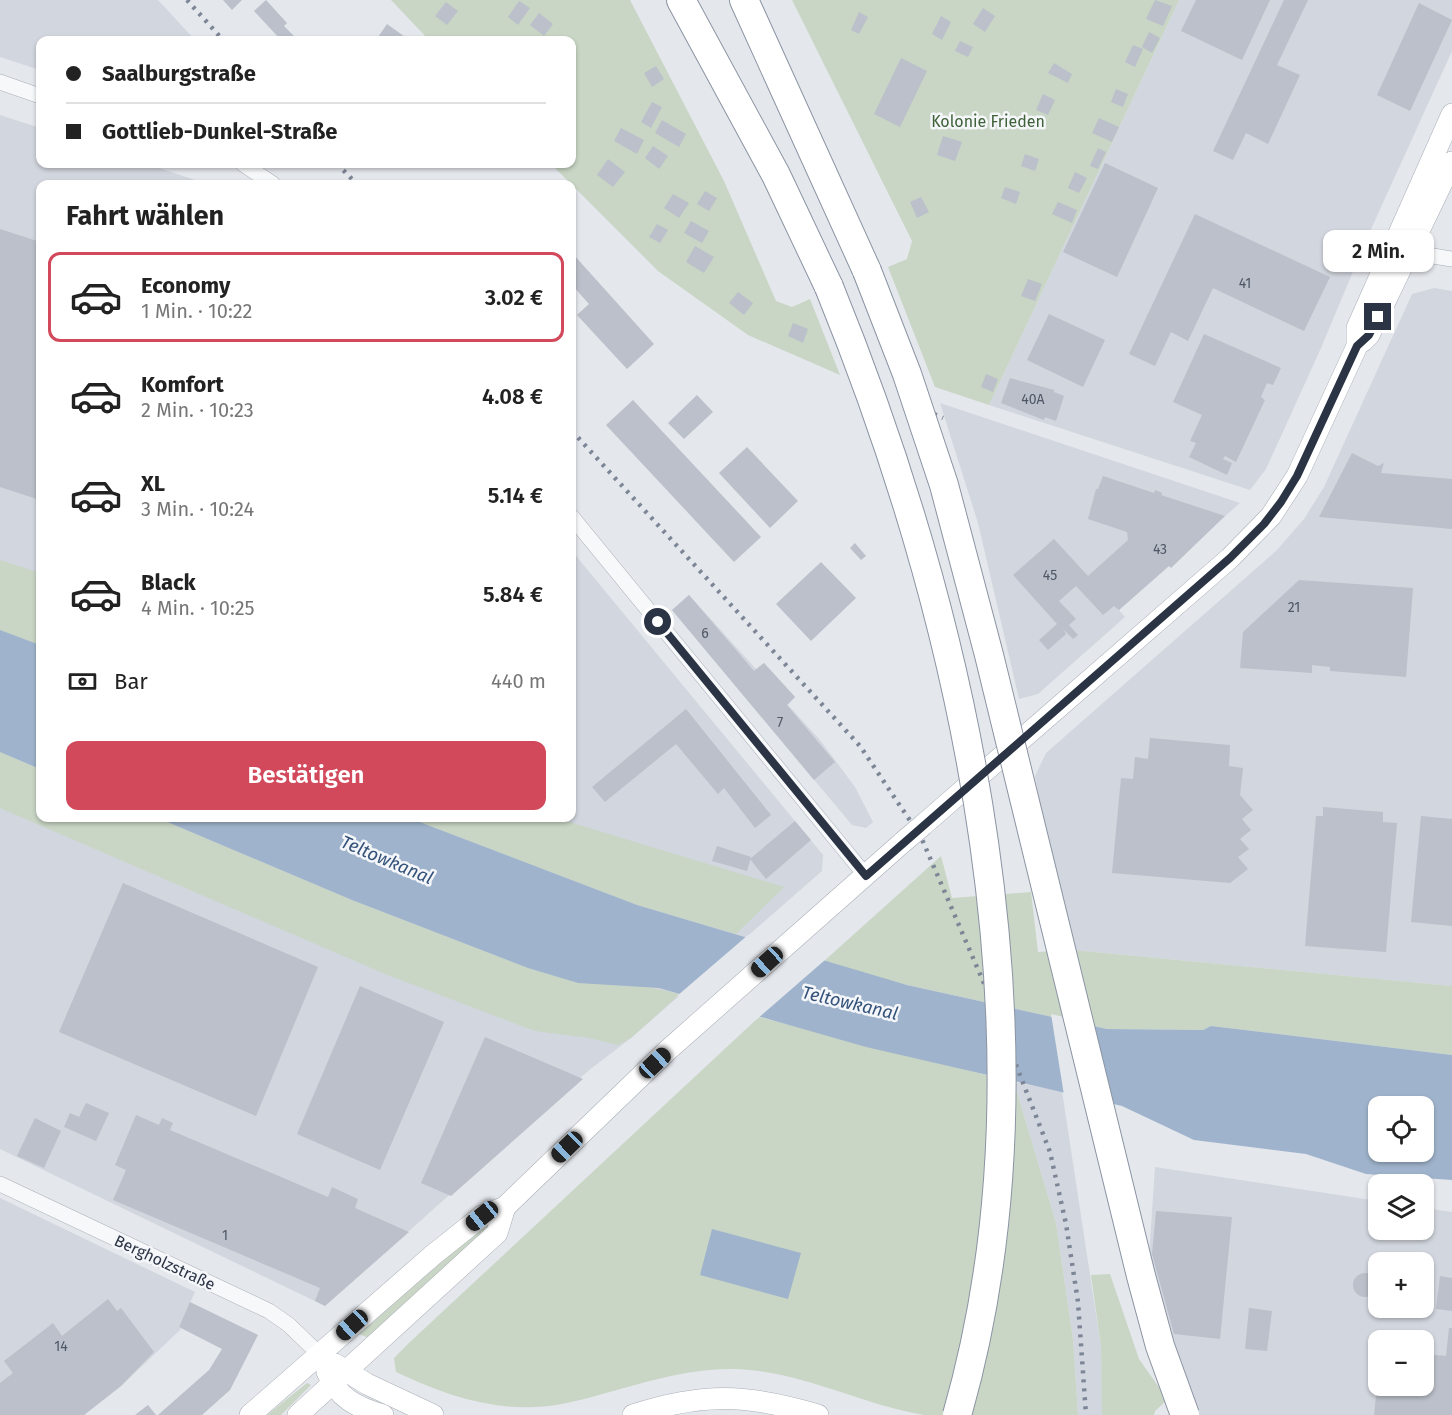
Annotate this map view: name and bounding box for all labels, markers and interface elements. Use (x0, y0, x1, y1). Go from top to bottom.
text: Saalburgstraße (102, 60, 256, 87)
park label: Kolonie Frieden (931, 112, 1045, 131)
text: Gottlieb-Dunkel-Straße (102, 118, 338, 145)
text: Fahrt wählen (66, 200, 224, 232)
callout: 2 Min. (1322, 230, 1434, 272)
text: 2 Min. (1352, 239, 1405, 263)
icon: car (69, 270, 123, 324)
text: Economy (141, 272, 230, 299)
house number: 41 (1239, 275, 1251, 292)
text: 3.02 € (485, 284, 543, 311)
text: 1 Min. · 10:22 (141, 299, 253, 323)
route end (1364, 303, 1391, 330)
icon: car (69, 369, 123, 423)
text: Komfort (141, 371, 224, 398)
text: 4.08 € (482, 383, 543, 410)
house number: 40A (1021, 391, 1045, 408)
text: 2 Min. · 10:23 (141, 398, 254, 422)
icon: car (69, 468, 123, 522)
text: XL (141, 470, 165, 497)
text: 5.14 € (488, 482, 543, 509)
text: 3 Min. · 10:24 (141, 497, 254, 521)
house number: 43 (1153, 541, 1167, 558)
icon: car (69, 567, 123, 621)
house number: 45 (1043, 567, 1057, 584)
text: Black (141, 569, 196, 596)
text: 5.84 € (483, 581, 543, 608)
text: 4 Min. · 10:25 (141, 596, 255, 620)
house number: 21 (1288, 599, 1300, 616)
route start (644, 608, 671, 635)
house number: 6 (701, 625, 709, 642)
icon: cash (66, 665, 99, 698)
text: Bar (114, 668, 148, 695)
text: 440 m (491, 669, 546, 693)
house number: 7 (777, 714, 783, 731)
button: Bestätigen (66, 741, 546, 810)
water label: Teltowkanal (338, 831, 436, 889)
car (748, 943, 786, 981)
water label: Teltowkanal (800, 981, 900, 1025)
car (636, 1044, 674, 1082)
map controls (1368, 1096, 1434, 1396)
button: locate (1368, 1096, 1434, 1162)
car (548, 1128, 586, 1166)
button: layers (1368, 1174, 1434, 1240)
car (462, 1198, 502, 1234)
house number: 1 (222, 1227, 228, 1244)
street label: Bergholzstraße (111, 1231, 218, 1294)
button: + (1368, 1252, 1434, 1318)
car (333, 1306, 371, 1344)
button: − (1368, 1330, 1434, 1396)
house number: 14 (54, 1338, 68, 1355)

